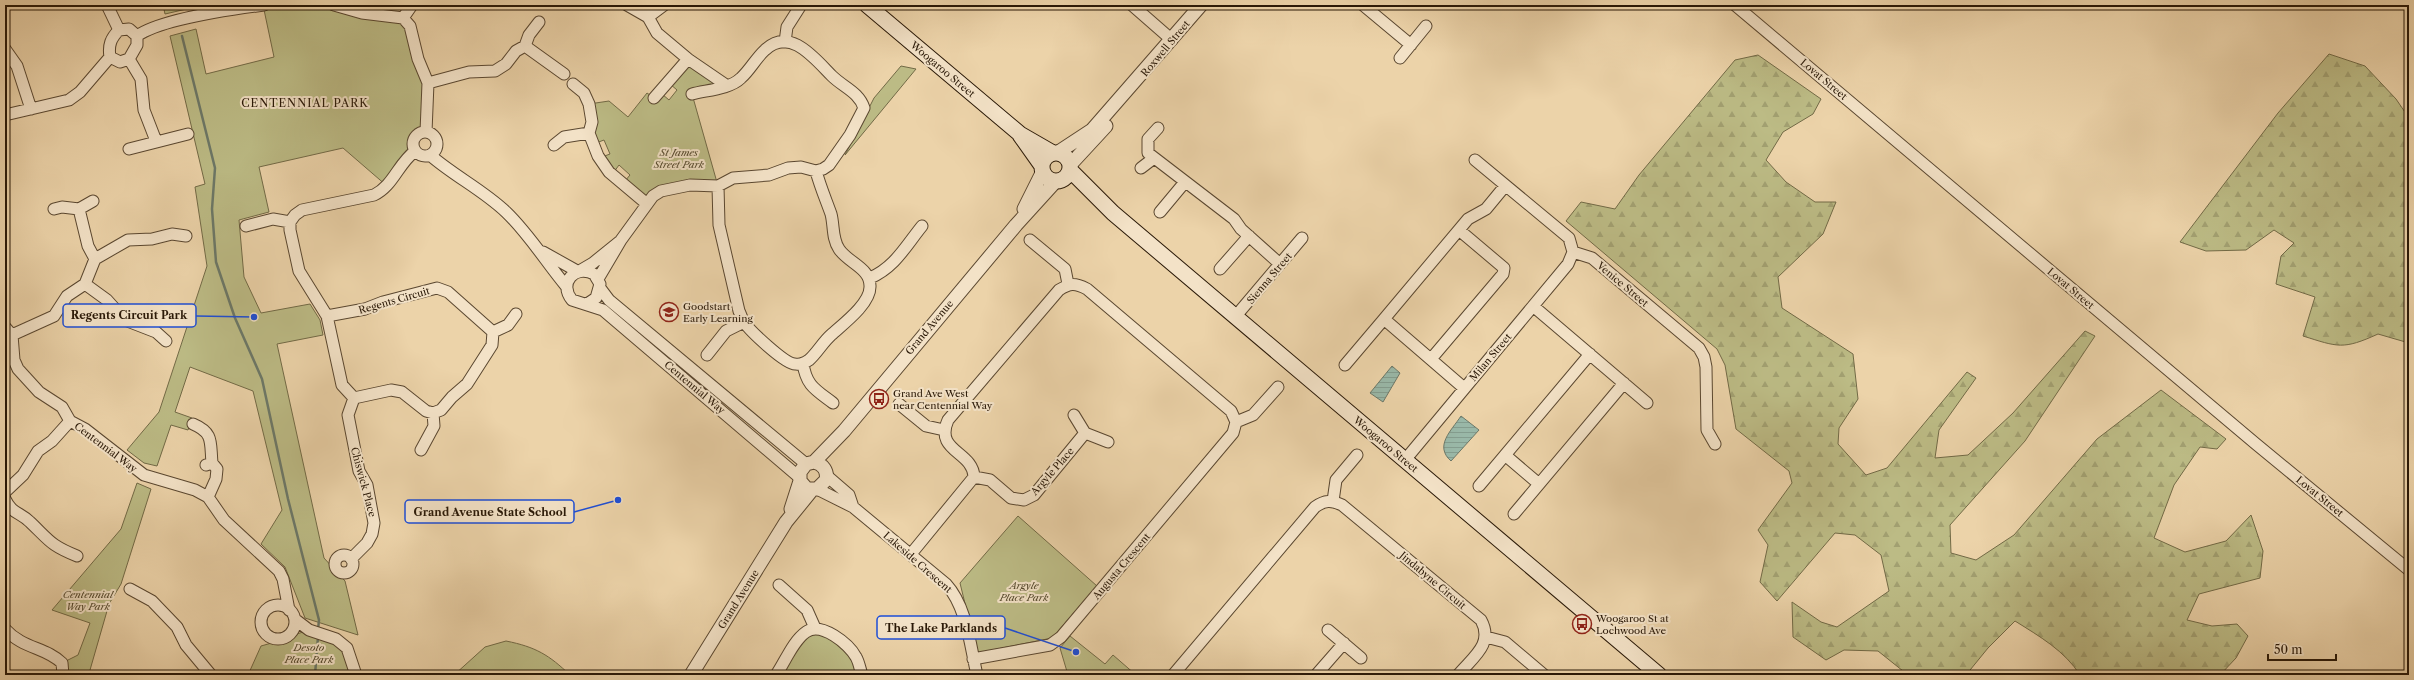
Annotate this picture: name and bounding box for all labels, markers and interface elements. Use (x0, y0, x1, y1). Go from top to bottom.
street label: Roxwell Street (1138, 17, 1193, 79)
street label: Woogaroo Street (907, 38, 978, 100)
street label: Lovat Street (1798, 56, 1850, 103)
district label: CENTENNIAL PARK (241, 96, 369, 110)
park label: St James Street Park (653, 146, 705, 171)
street label: Sienna Street (1244, 250, 1295, 307)
street label: Venice Street (1594, 258, 1651, 310)
street label: Lovat Street (2045, 265, 2097, 312)
street label: Regents Circuit (357, 284, 432, 317)
street label: Grand Avenue (903, 297, 956, 357)
place label: Goodstart Early Learning (683, 300, 753, 325)
school or university icon: Goodstart Early Learning (658, 301, 680, 323)
callout: Regents Circuit Park (63, 304, 196, 327)
text: Regents Circuit Park (71, 308, 188, 322)
street label: Milan Street (1467, 330, 1515, 384)
street label: Centennial Way (662, 358, 728, 417)
place label: Grand Ave West near Centennial Way (893, 387, 993, 412)
bus stop icon: Grand Ave West near Centennial Way (868, 388, 890, 410)
street label: Woogaroo Street (1350, 413, 1421, 475)
street label: Centennial Way (72, 420, 140, 476)
street label: Argyle Place (1027, 444, 1077, 499)
street label: Chiswick Place (348, 446, 379, 519)
street label: Lovat Street (2293, 473, 2346, 520)
callout: Grand Avenue State School (405, 500, 574, 523)
text: Grand Avenue State School (413, 505, 567, 519)
street label: Lakeside Crescent (881, 529, 955, 596)
street label: Augusta Crescent (1089, 530, 1153, 603)
street label: Jindabyne Circuit (1395, 547, 1469, 612)
street label: Grand Avenue (715, 567, 762, 631)
park label: Argyle Place Park (999, 579, 1049, 604)
park label: Centennial Way Park (63, 588, 115, 613)
place label: Woogaroo St at Lochwood Ave (1595, 612, 1669, 637)
bus stop icon: Woogaroo St at Lochwood Ave (1571, 613, 1593, 635)
callout: The Lake Parklands (877, 616, 1005, 639)
text: The Lake Parklands (885, 621, 997, 635)
scale bar (2268, 636, 2336, 662)
park label: Desoto Place Park (284, 641, 334, 666)
text: 50 m (2274, 642, 2303, 657)

